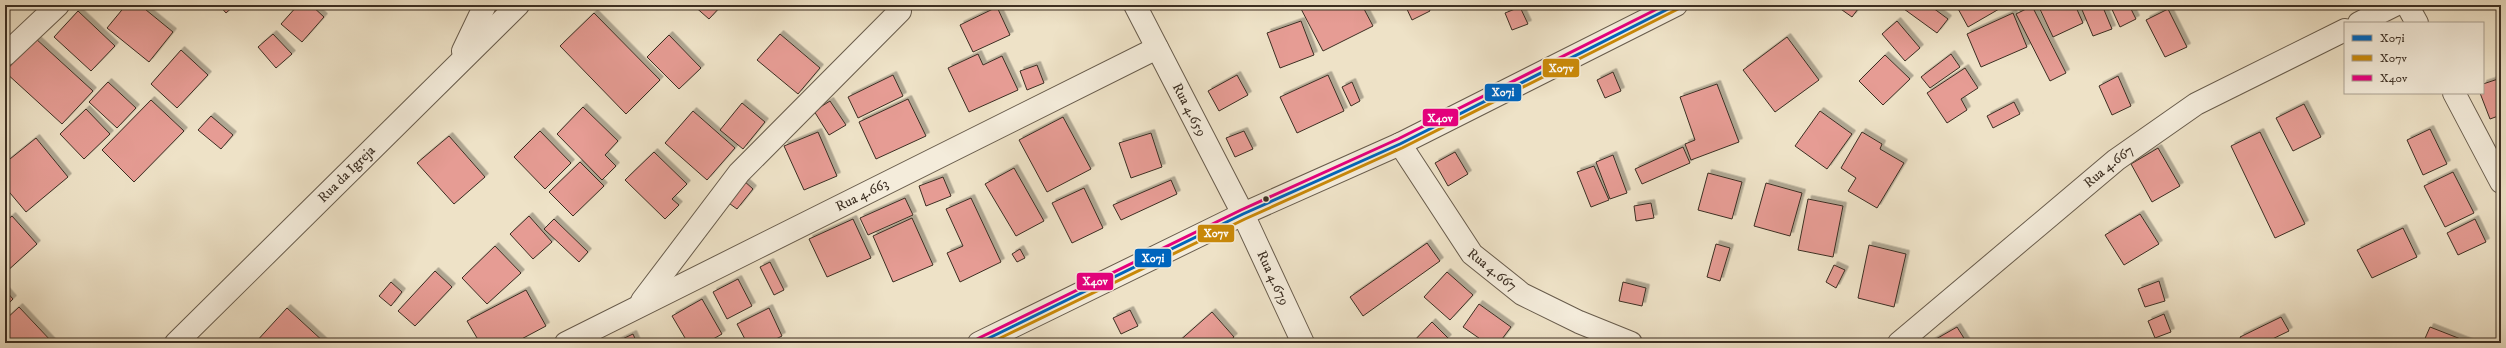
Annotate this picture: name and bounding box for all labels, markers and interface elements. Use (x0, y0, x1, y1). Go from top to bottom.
legend (2344, 22, 2484, 94)
text: X07i (2380, 31, 2405, 46)
text: X07v (2380, 51, 2407, 66)
line badge: X07v (1542, 58, 1580, 78)
text: X07v (1549, 62, 1574, 76)
text: X40v (2380, 71, 2408, 86)
street label: Rua 4.659 (1168, 80, 1210, 140)
line badge: X07i (1484, 83, 1522, 102)
text: X07i (1492, 86, 1514, 100)
line badge: X40v (1422, 108, 1459, 127)
text: X40v (1427, 112, 1454, 126)
street label: Rua 4.667 (2080, 141, 2137, 192)
street label: Rua da Igreja (314, 142, 379, 207)
street label: Rua 4.663 (833, 174, 891, 216)
unlabelled marker (1261, 194, 1271, 204)
line badge: X07v (1197, 224, 1235, 243)
text: X07v (1204, 227, 1229, 241)
street label: Rua 4.667 (1463, 245, 1520, 295)
line badge: X07i (1134, 248, 1172, 268)
street label: Rua 4.679 (1252, 248, 1293, 308)
text: X07i (1142, 252, 1164, 266)
line badge: X40v (1076, 272, 1114, 291)
text: X40v (1082, 275, 1109, 289)

